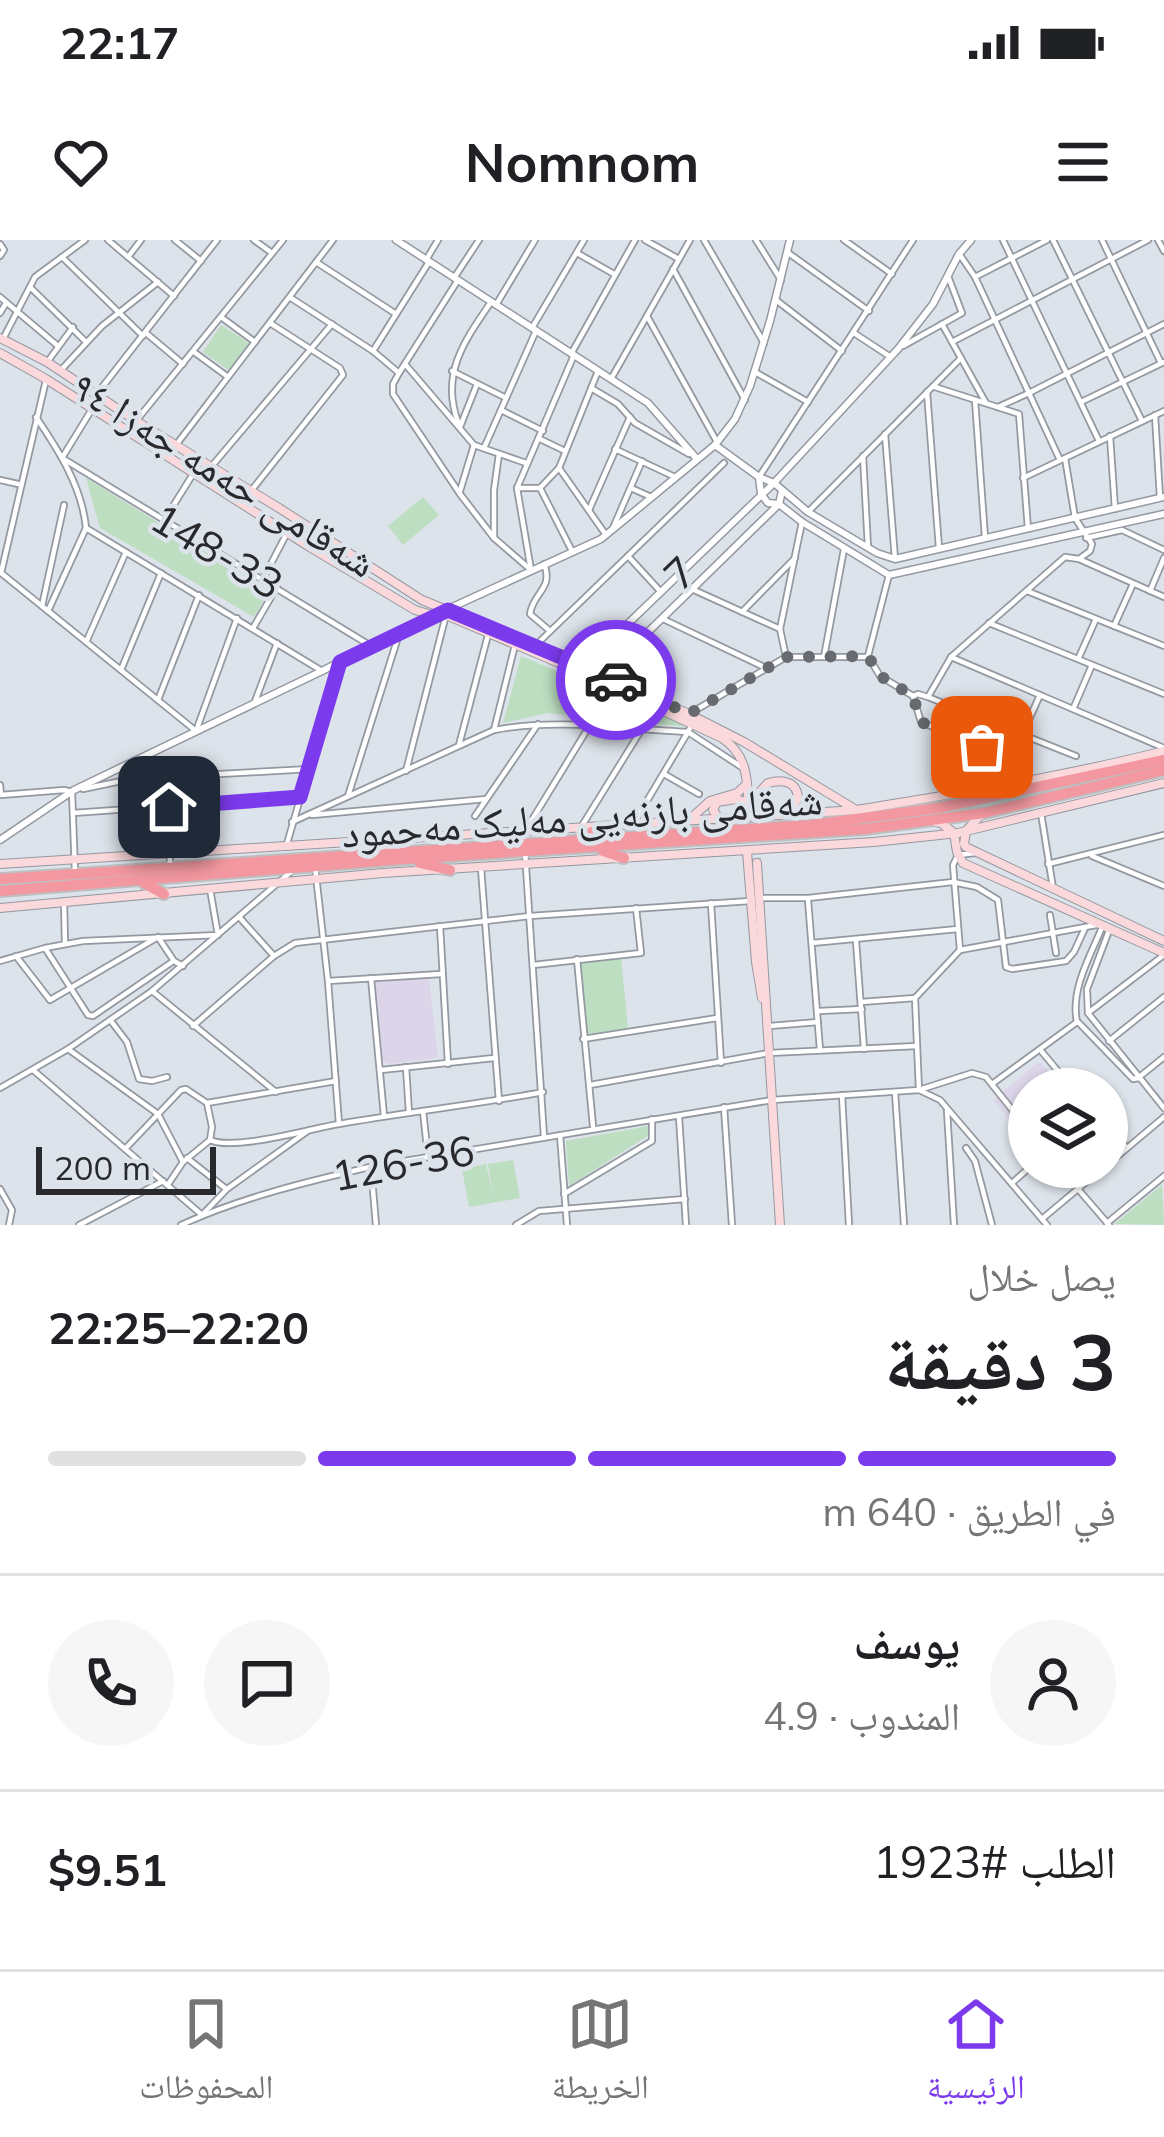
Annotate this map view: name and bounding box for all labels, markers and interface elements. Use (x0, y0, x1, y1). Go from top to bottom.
text: 22:17 (60, 14, 179, 70)
text: Nomnom (465, 128, 699, 196)
icon: heart (48, 129, 114, 195)
icon: menu (1050, 129, 1116, 195)
street label: شەقامی حەمە جەزا ٩٤ (62, 359, 386, 589)
street label: 148-33 (142, 491, 293, 610)
street label: 7 (652, 545, 707, 600)
courier (556, 620, 676, 740)
icon: car (583, 647, 649, 713)
pin (931, 696, 1033, 798)
icon: bag (949, 714, 1015, 780)
pin (118, 756, 220, 858)
street label: شەقامی بازنەیی مەلیک مەحمود (340, 772, 824, 859)
icon: home (136, 774, 202, 840)
map controls (1008, 1068, 1128, 1188)
button: layers (1008, 1068, 1128, 1188)
street label: 126-36 (327, 1123, 479, 1202)
scale bar (36, 1141, 216, 1194)
text: 200 m (54, 1147, 151, 1188)
text: يصل خلال (967, 1252, 1116, 1301)
text: 22:20–22:25 (48, 1299, 309, 1355)
text: 3 دقيقة (884, 1312, 1116, 1410)
text: في الطريق · 640 m (822, 1487, 1116, 1536)
text: يوسف (854, 1614, 960, 1670)
button: phone (48, 1620, 174, 1746)
button: chat (204, 1620, 330, 1746)
button: person (990, 1620, 1116, 1746)
text: المندوب · 4.9 (763, 1691, 960, 1740)
text: الطلب #1923 (873, 1833, 1116, 1889)
text: $9.51 (48, 1841, 167, 1897)
tab: المحفوظات (139, 1991, 273, 2119)
tab: الخريطة (552, 1991, 649, 2119)
tab: الرئيسية (927, 1991, 1025, 2119)

